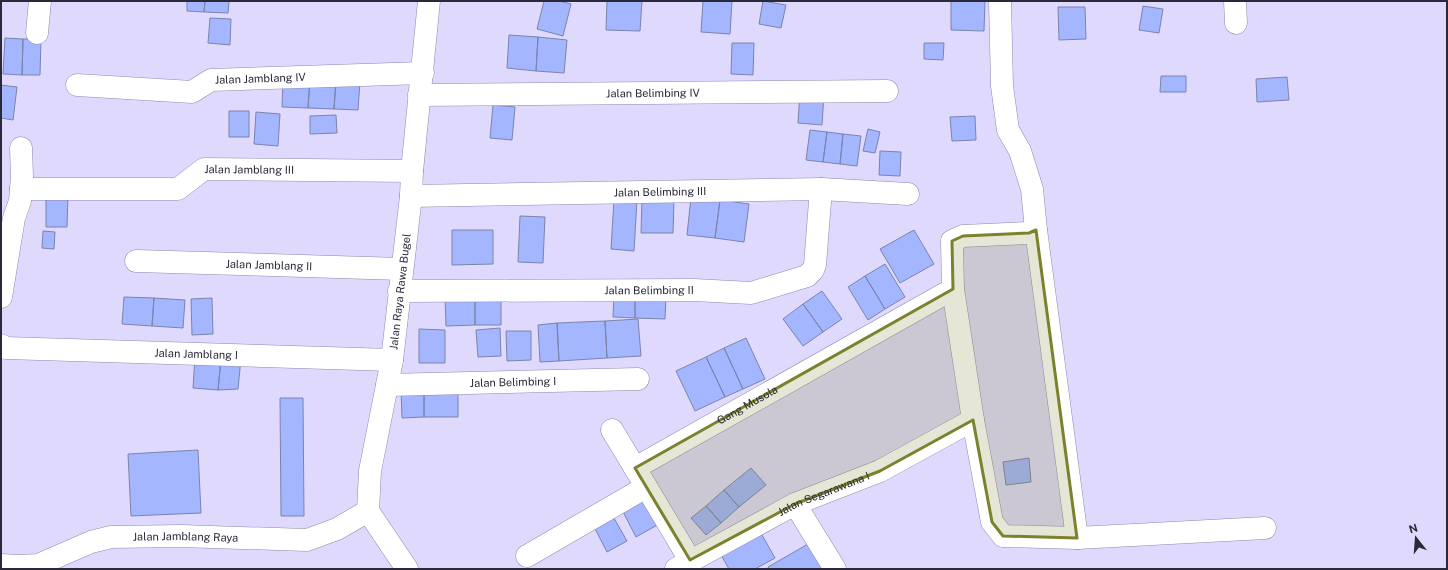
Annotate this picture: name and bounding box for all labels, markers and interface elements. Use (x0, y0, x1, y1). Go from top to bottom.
street label: Jalan Jamblang IV (215, 71, 307, 86)
street label: Jalan Belimbing IV (606, 87, 701, 99)
street label: Jalan Jamblang III (204, 163, 294, 176)
street label: Jalan Belimbing III (614, 185, 706, 199)
street label: Jalan Raya Rawa Bugel (387, 233, 413, 350)
street label: Jalan Jamblang II (225, 258, 312, 272)
street label: Jalan Belimbing II (604, 284, 694, 296)
street label: Jalan Jamblang I (154, 347, 238, 361)
street label: Jalan Belimbing I (470, 375, 556, 389)
street label: Gang Musola (715, 383, 780, 427)
street label: Jalan Segarawana I (776, 470, 871, 518)
north arrow (1396, 518, 1436, 558)
text: N (1407, 521, 1419, 535)
street label: Jalan Jamblang Raya (133, 530, 239, 544)

